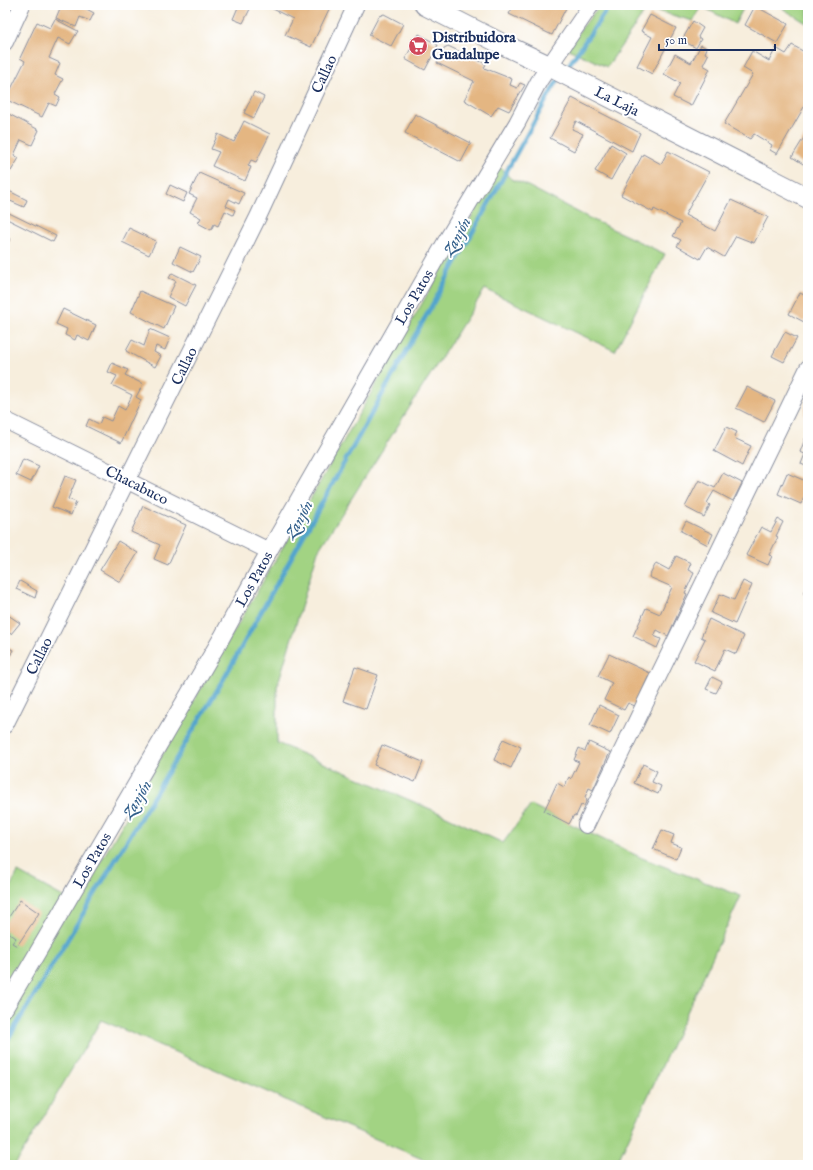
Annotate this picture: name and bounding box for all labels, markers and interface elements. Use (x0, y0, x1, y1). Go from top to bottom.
scale bar (659, 26, 775, 52)
place label: Distribuidora Guadalupe (432, 28, 516, 64)
text: 50 m (665, 33, 687, 48)
supermarket icon: Distribuidora Guadalupe (407, 35, 429, 57)
street label: Callao (307, 52, 342, 96)
street label: La Laja (591, 82, 643, 121)
water label: Zanjón (438, 214, 476, 262)
street label: Los Patos (391, 266, 438, 328)
street label: Callao (167, 344, 202, 388)
street label: Chacabuco (102, 461, 172, 509)
water label: Zanjón (280, 497, 318, 545)
street label: Los Patos (231, 548, 278, 611)
street label: Callao (22, 634, 57, 678)
water label: Zanjón (117, 777, 157, 825)
street label: Los Patos (69, 829, 116, 891)

